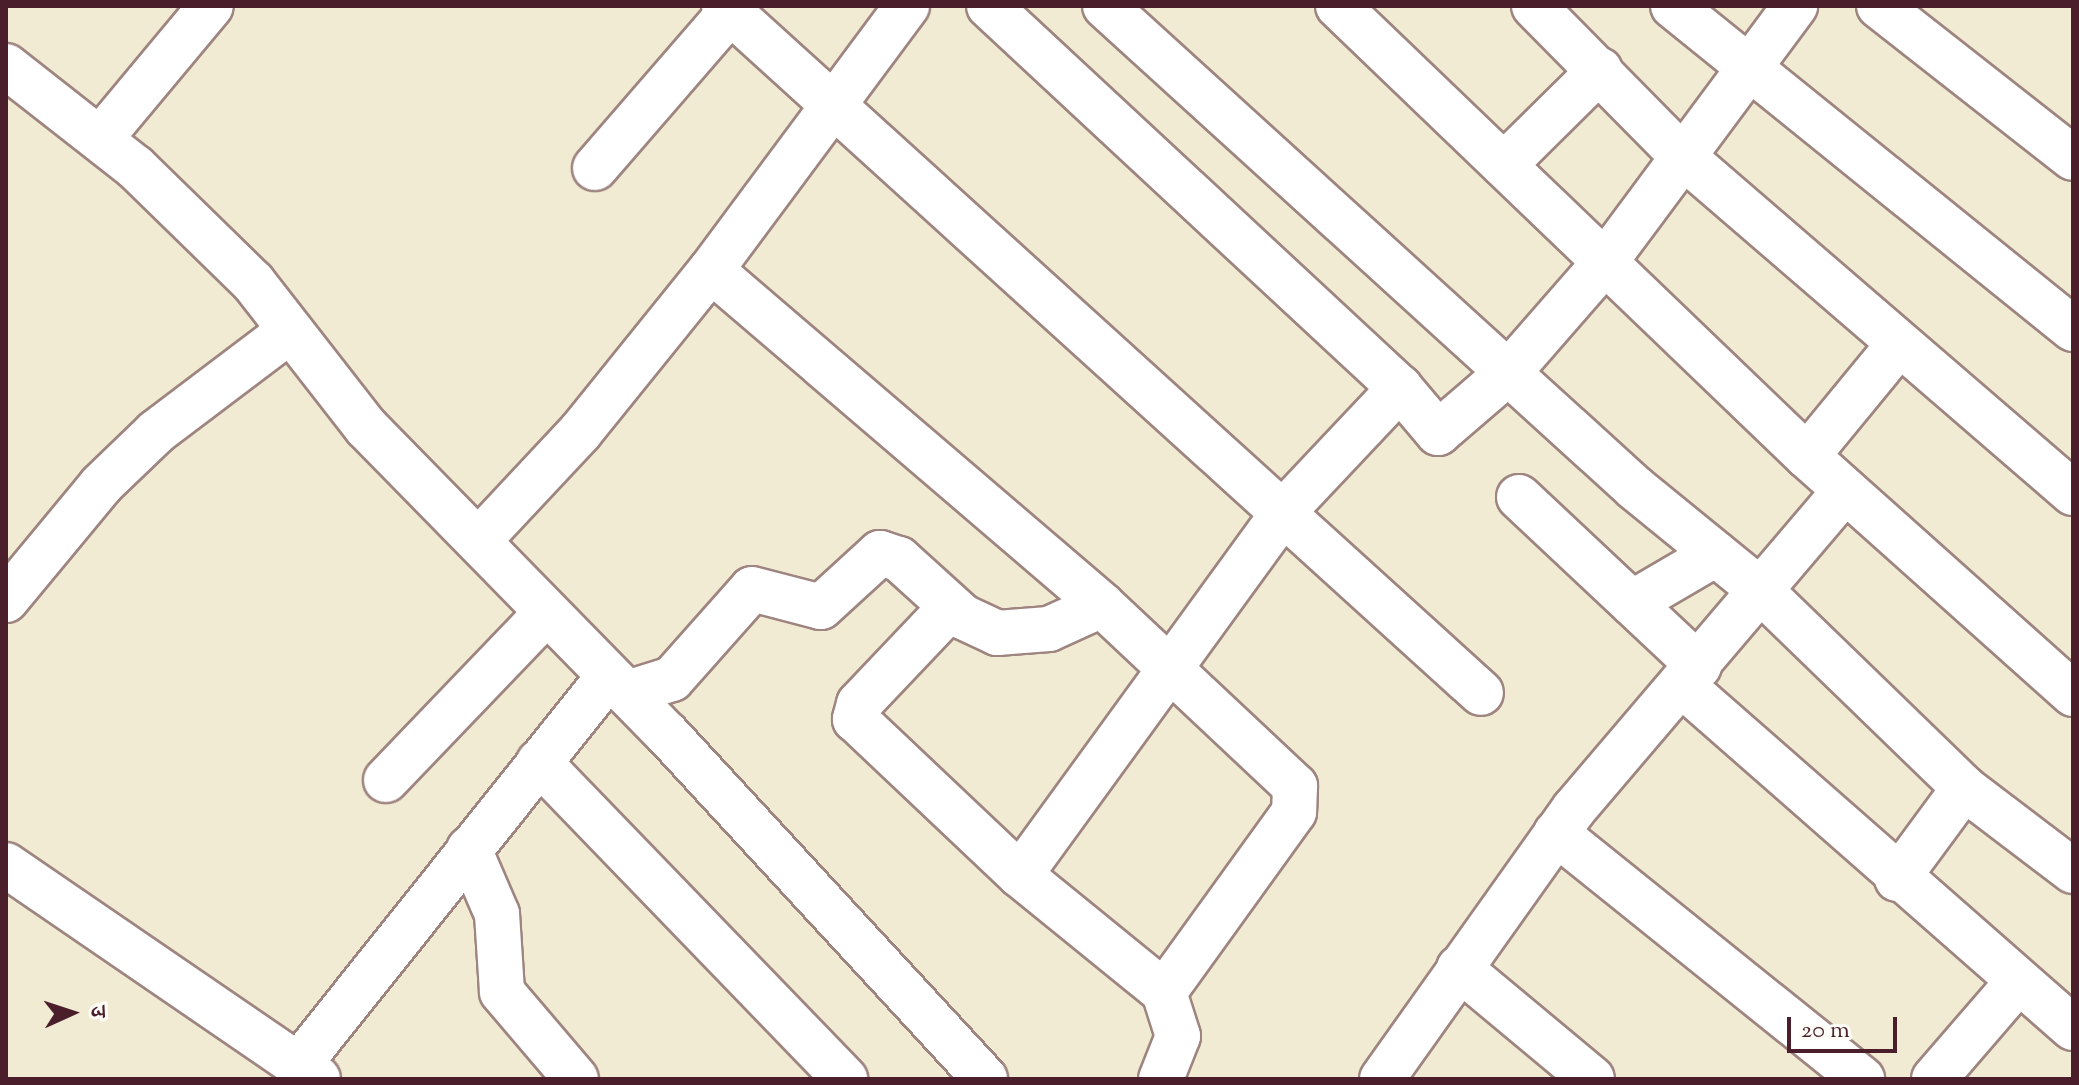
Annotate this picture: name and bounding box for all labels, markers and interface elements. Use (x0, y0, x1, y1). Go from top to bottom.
north arrow (32, 973, 112, 1053)
scale bar (1791, 1001, 1901, 1051)
text: उ (80, 1005, 112, 1018)
text: 20 m (1801, 1014, 1850, 1048)

